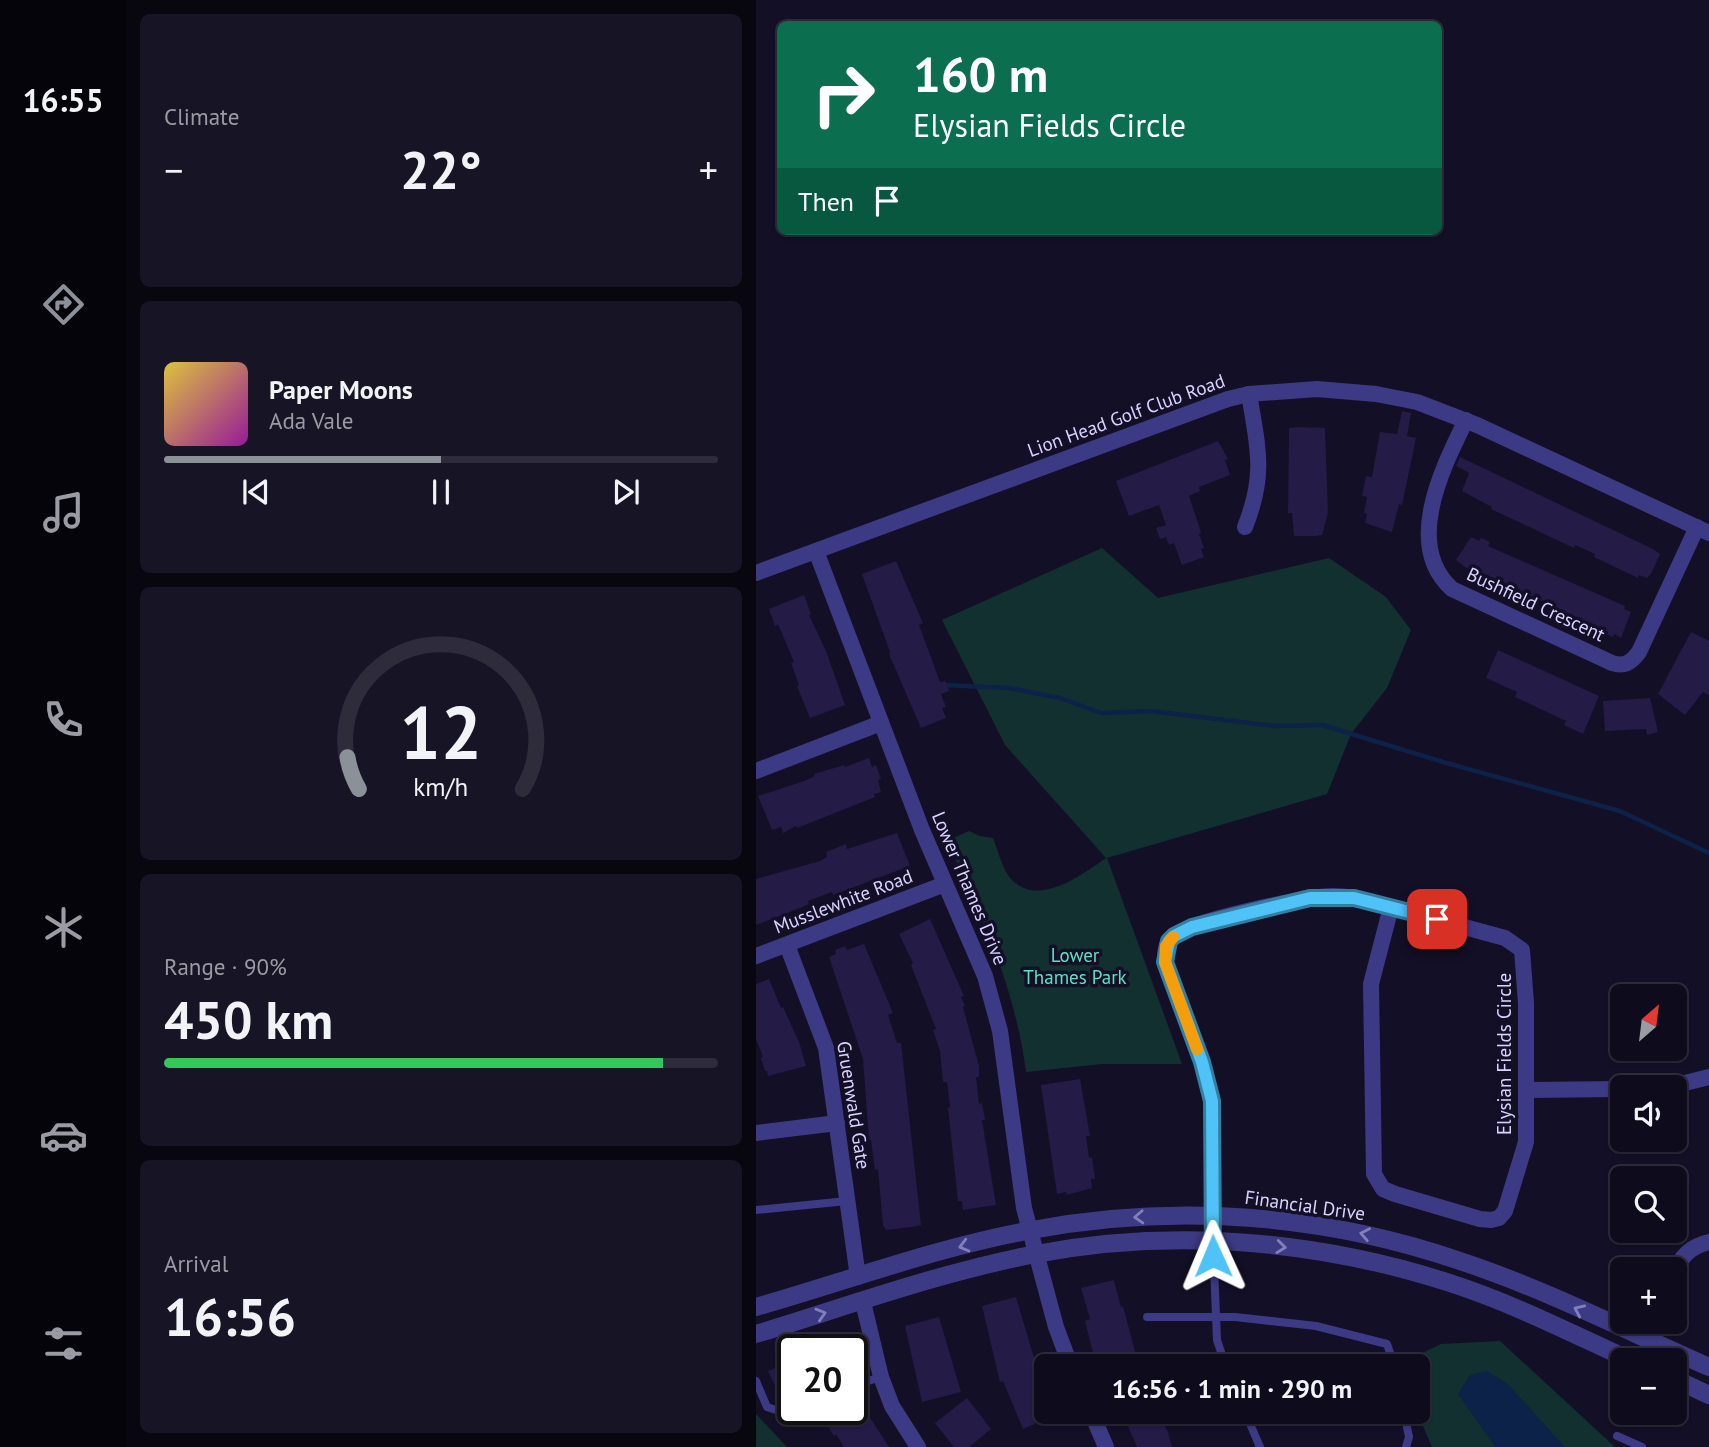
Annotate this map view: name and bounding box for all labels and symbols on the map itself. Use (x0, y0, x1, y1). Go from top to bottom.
street label: Lion Head Golf Club Road (1024, 368, 1228, 462)
street label: Bushfield Crescent (1463, 561, 1609, 647)
street label: Lower Thames Drive (927, 808, 1013, 968)
street label: Musslewhite Road (770, 863, 916, 939)
pin (1407, 889, 1467, 949)
park label: Lower Thames Park (1023, 943, 1127, 989)
street label: Elysian Fields Circle (1492, 973, 1516, 1135)
north arrow (1610, 984, 1687, 1060)
street label: Gruenwald Gate (832, 1039, 876, 1171)
street label: Financial Drive (1243, 1185, 1367, 1225)
one-way arrow (1133, 1209, 1144, 1224)
position arrow (1176, 1219, 1250, 1293)
one-way arrow (1359, 1228, 1371, 1243)
one-way arrow (958, 1238, 970, 1252)
one-way arrow (1275, 1239, 1287, 1254)
one-way arrow (1574, 1304, 1586, 1318)
one-way arrow (815, 1308, 827, 1323)
speed limit sign: 20 (777, 1334, 868, 1425)

